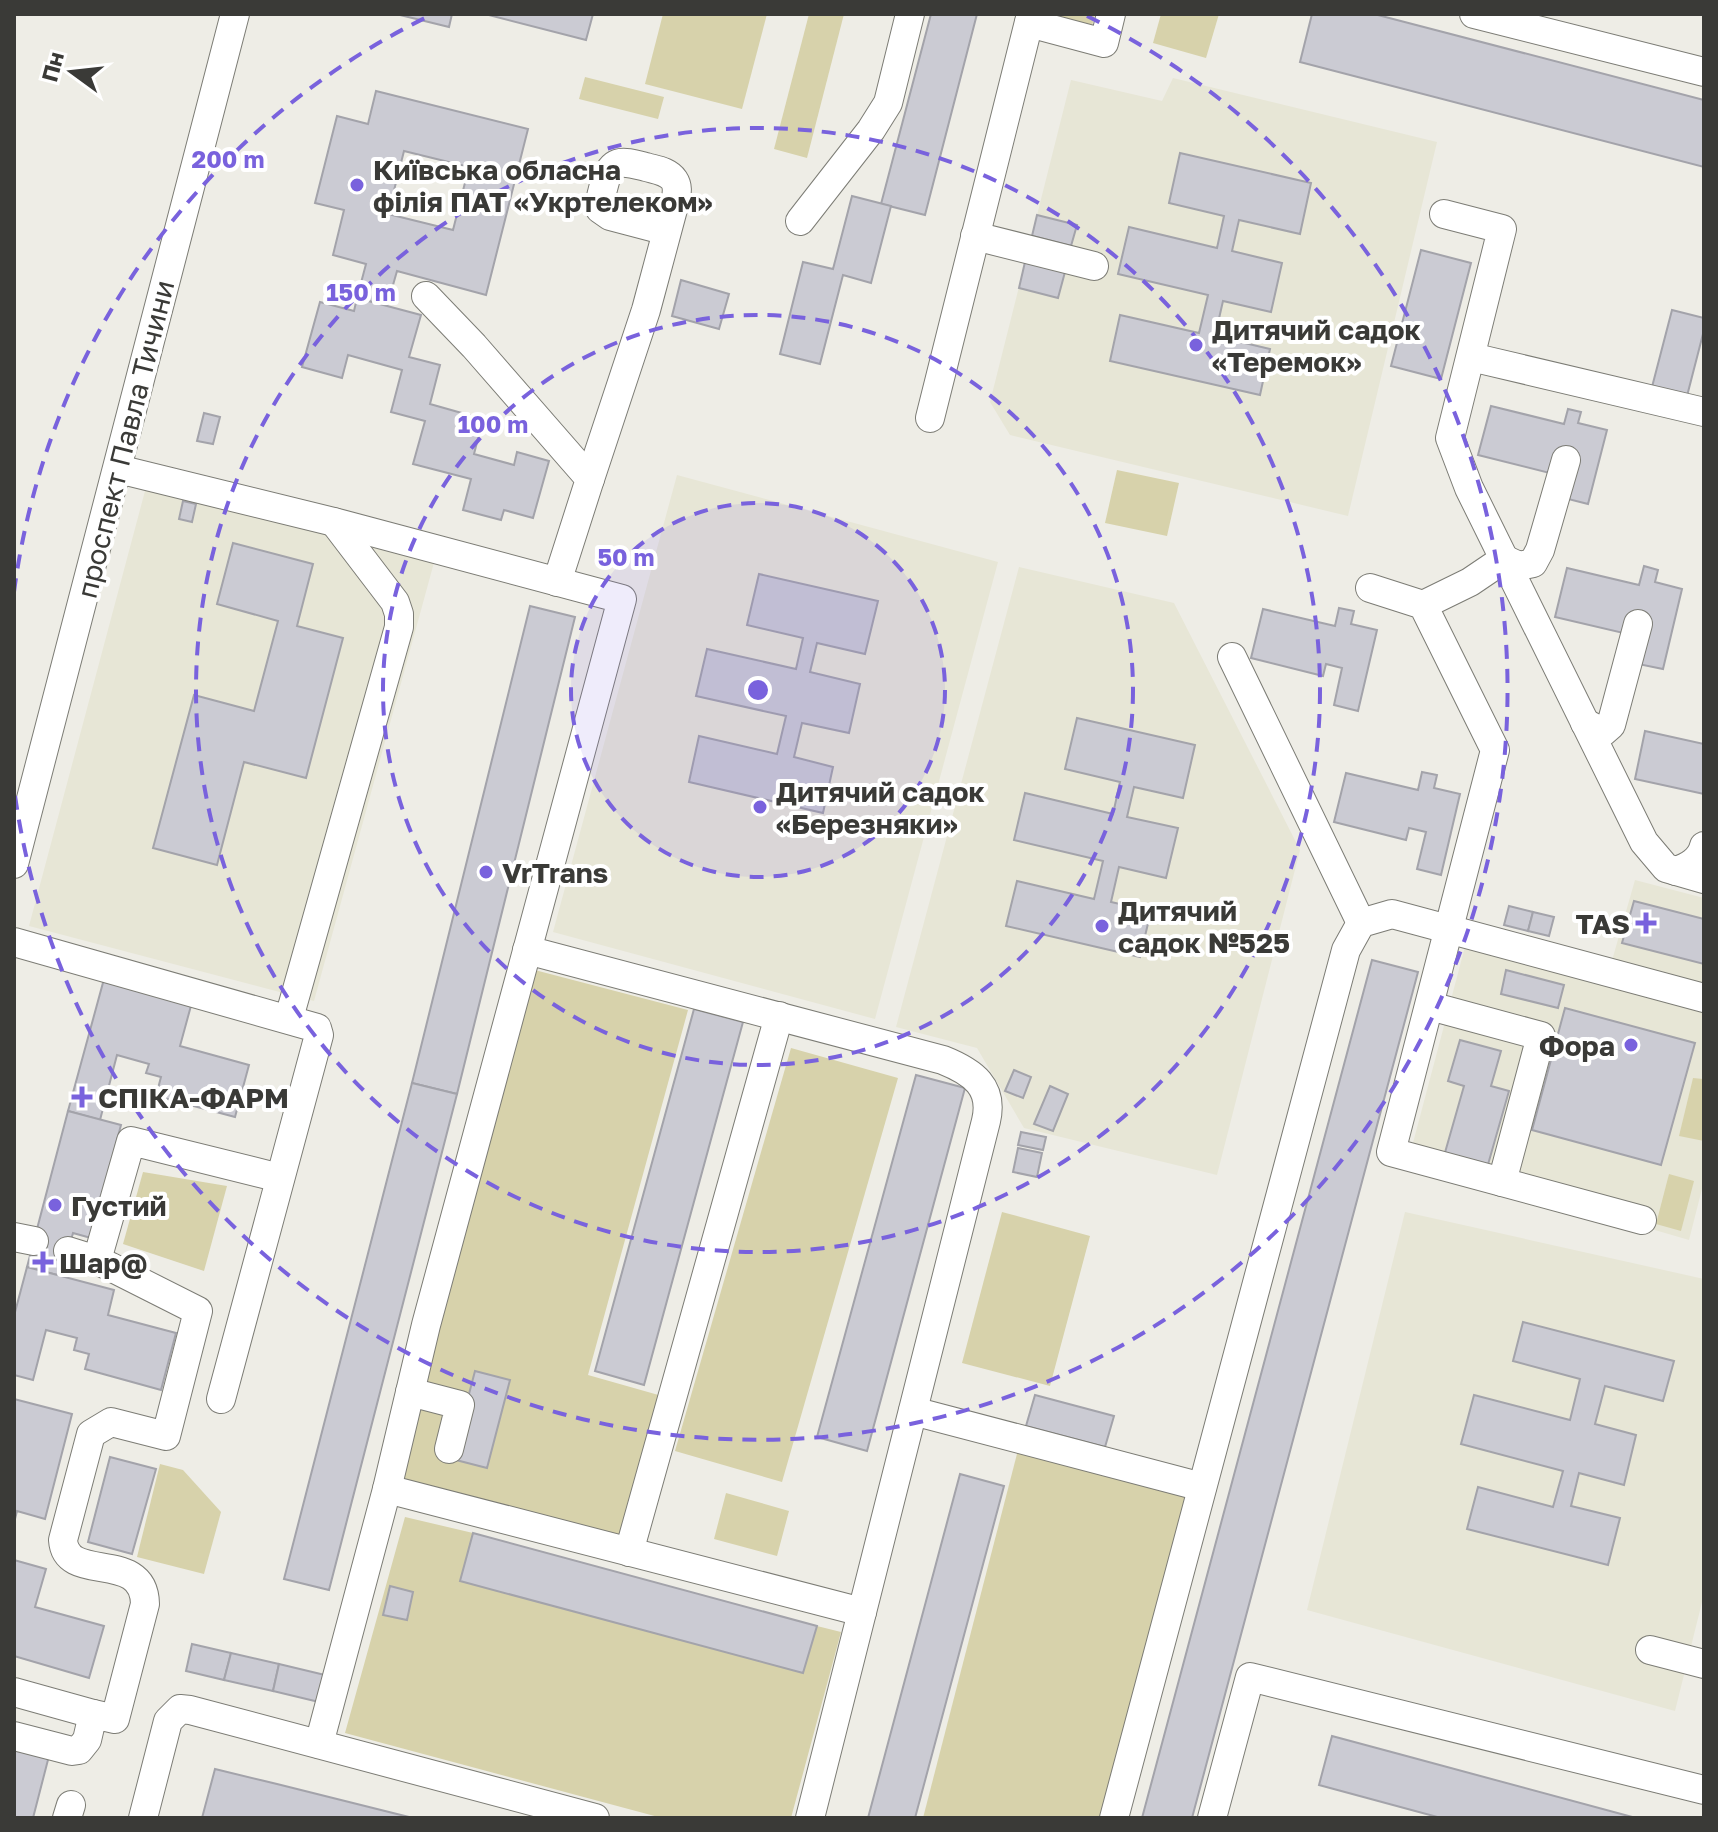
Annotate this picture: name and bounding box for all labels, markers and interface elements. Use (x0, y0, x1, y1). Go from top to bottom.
north arrow (32, 32, 112, 112)
text: Пн (35, 49, 69, 85)
text: 200 m (192, 144, 264, 173)
place label: Київська обласна філія ПАТ «Укртелеком» (373, 153, 713, 218)
marker: Київська обласна філія ПАТ «Укртелеком» (348, 176, 366, 194)
street label: проспект Павла Тичини (69, 277, 181, 601)
text: 150 m (326, 277, 396, 306)
place label: Дитячий садок «Теремок» (1212, 313, 1421, 378)
marker: Дитячий садок «Теремок» (1187, 336, 1205, 354)
text: 100 m (458, 409, 528, 438)
text: 50 m (597, 542, 655, 571)
centre of rings (744, 676, 772, 704)
place label: Дитячий садок «Березняки» (776, 775, 985, 840)
marker: Дитячий садок «Березняки» (751, 798, 769, 816)
place label: VrTrans (502, 856, 608, 889)
marker: VrTrans (477, 863, 495, 881)
place label: Дитячий садок №525 (1118, 894, 1290, 959)
place label: TAS (1575, 907, 1630, 940)
marker: TAS (1637, 914, 1655, 932)
marker: Дитячий садок №525 (1093, 917, 1111, 935)
place label: Фора (1539, 1029, 1615, 1062)
marker: Фора (1622, 1036, 1640, 1054)
place label: СПІКА-ФАРМ (98, 1081, 289, 1114)
marker: СПІКА-ФАРМ (73, 1088, 91, 1106)
place label: Густий (71, 1189, 167, 1222)
marker: Густий (46, 1196, 64, 1214)
place label: Шар@ (59, 1246, 148, 1279)
marker: Шар@ (34, 1253, 52, 1271)

